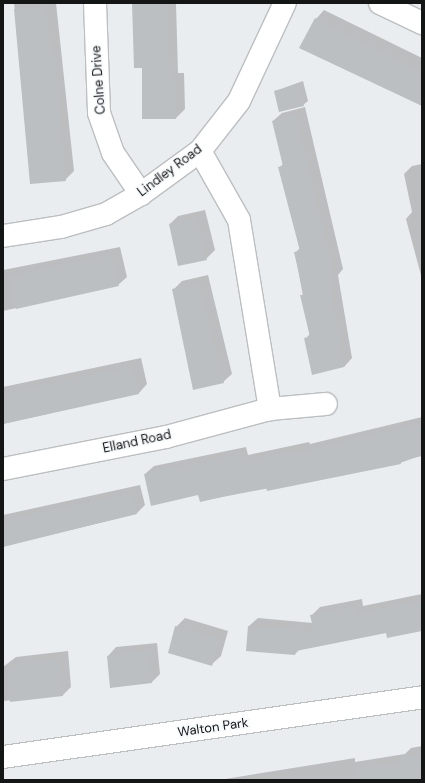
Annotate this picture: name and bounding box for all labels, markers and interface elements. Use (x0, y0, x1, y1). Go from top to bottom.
street label: Colne Drive (89, 45, 109, 115)
street label: Lindley Road (135, 142, 205, 200)
street label: Elland Road (101, 427, 173, 457)
street label: Walton Park (177, 715, 249, 741)

